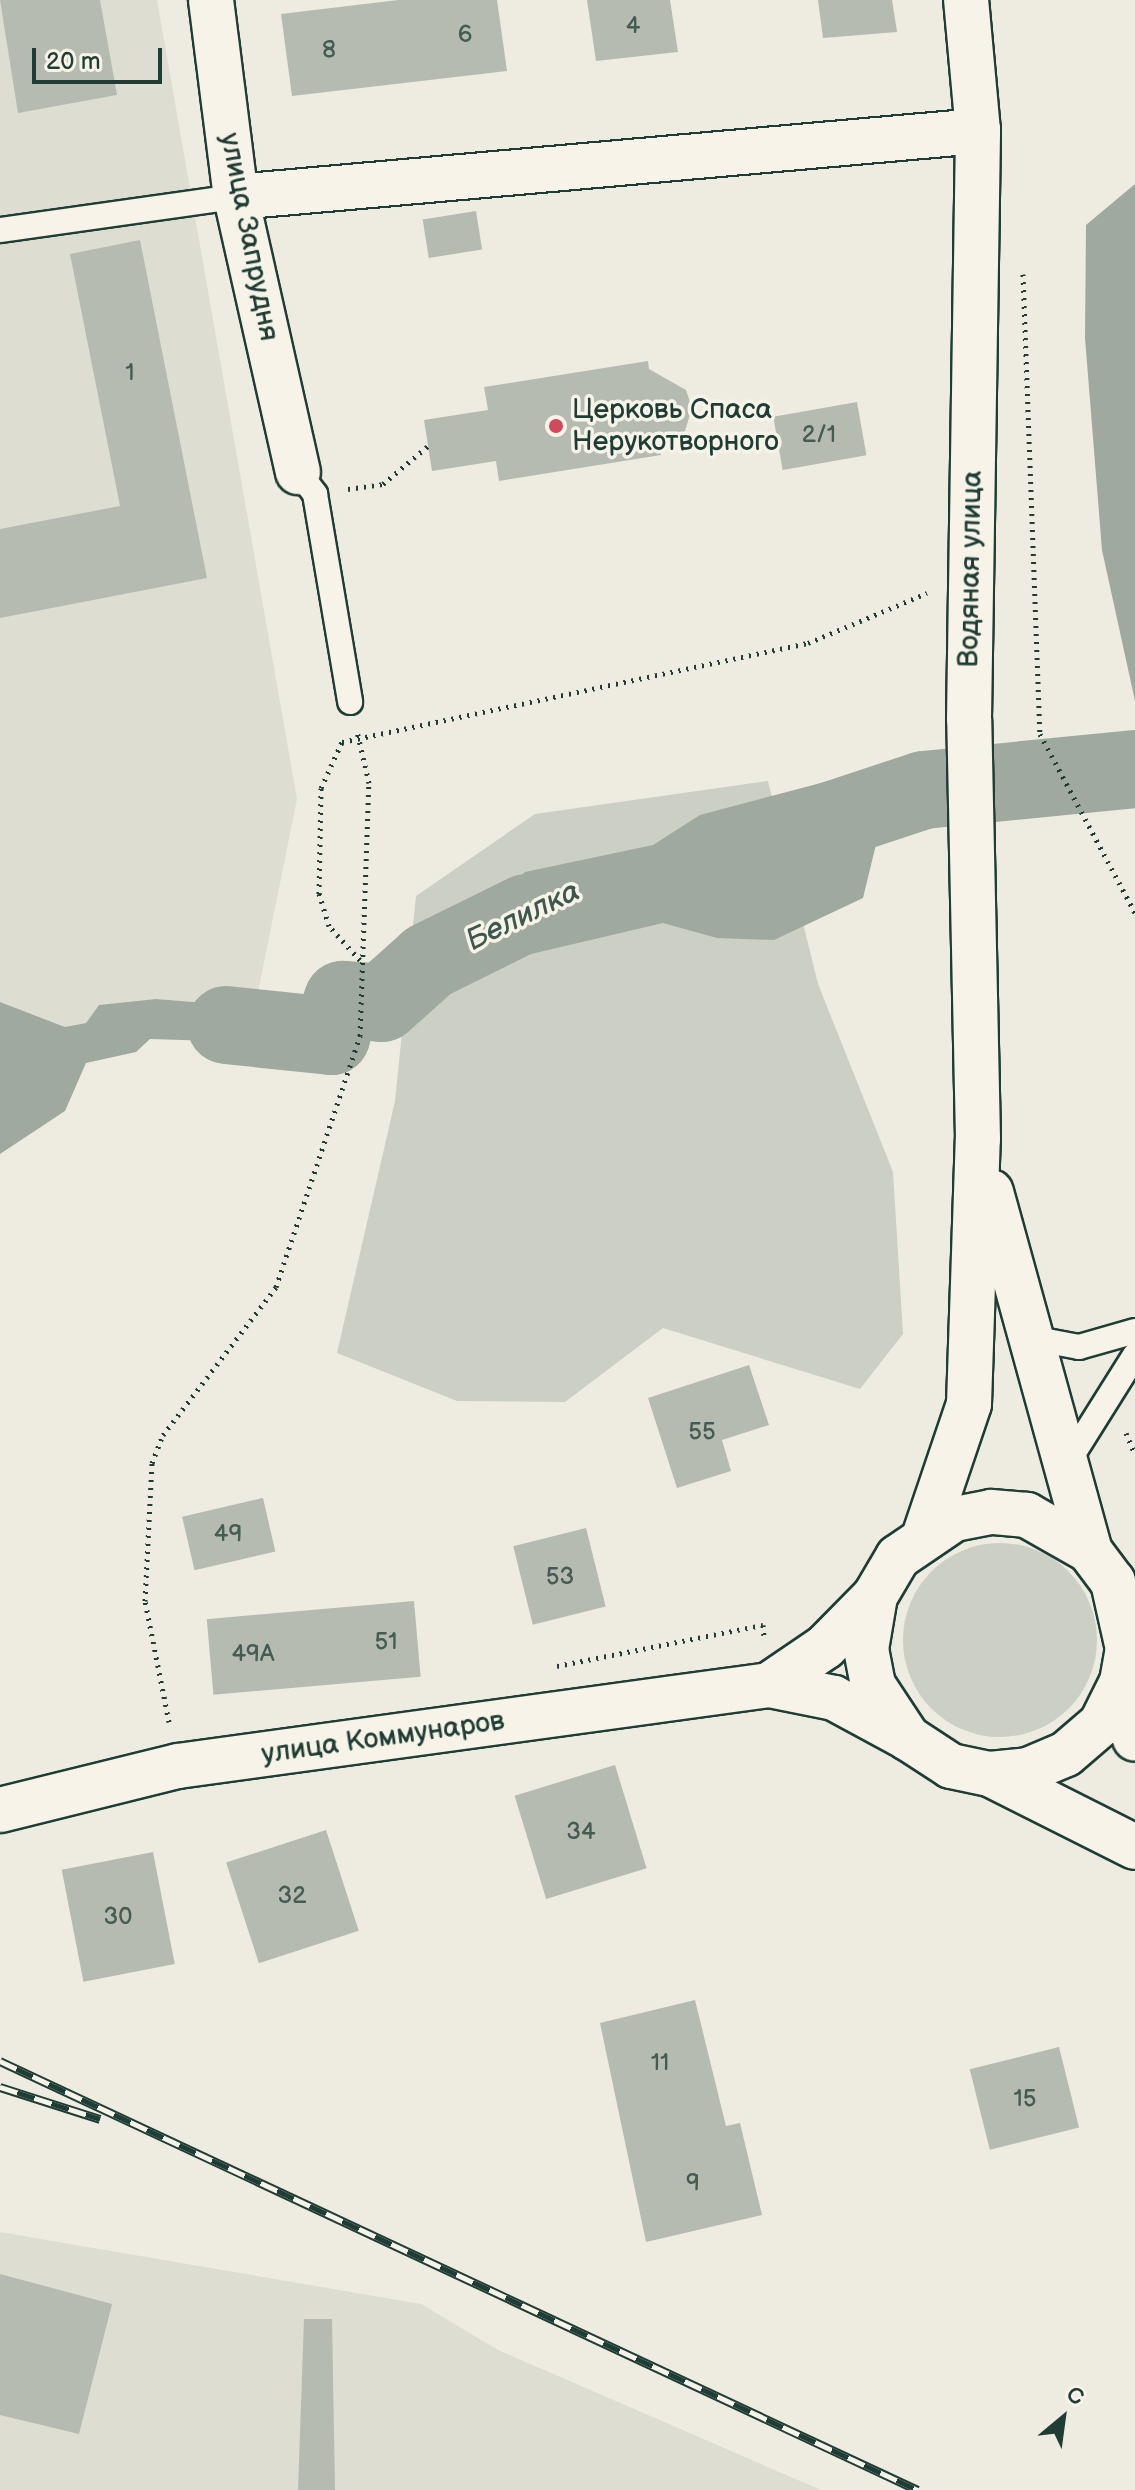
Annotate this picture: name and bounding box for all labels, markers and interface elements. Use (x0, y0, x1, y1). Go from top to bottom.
house number: 4 (626, 12, 640, 40)
house number: 6 (458, 21, 472, 49)
scale bar (36, 32, 166, 82)
house number: 8 (322, 36, 336, 64)
text: 20 m (46, 47, 101, 76)
street label: улица Запрудня (212, 130, 286, 344)
house number: 1 (125, 359, 135, 387)
place label: Церковь Спаса Нерукотворного (572, 393, 779, 459)
marker: Церковь Спаса Нерукотворного (547, 417, 565, 435)
house number: 2/1 (802, 421, 836, 449)
street label: Водяная улица (952, 470, 990, 668)
water label: Белилка (460, 873, 586, 959)
house number: 55 (688, 1418, 716, 1446)
house number: 49 (214, 1520, 242, 1548)
house number: 53 (546, 1563, 574, 1591)
house number: 51 (374, 1628, 398, 1656)
house number: 49А (231, 1640, 275, 1668)
street label: улица Коммунаров (259, 1704, 507, 1772)
house number: 34 (566, 1818, 596, 1846)
house number: 32 (278, 1882, 306, 1910)
house number: 30 (104, 1903, 132, 1931)
house number: 11 (651, 2049, 669, 2077)
house number: 15 (1013, 2085, 1037, 2113)
house number: 9 (686, 2169, 700, 2197)
north arrow (1023, 2378, 1103, 2458)
text: С (1062, 2381, 1088, 2412)

